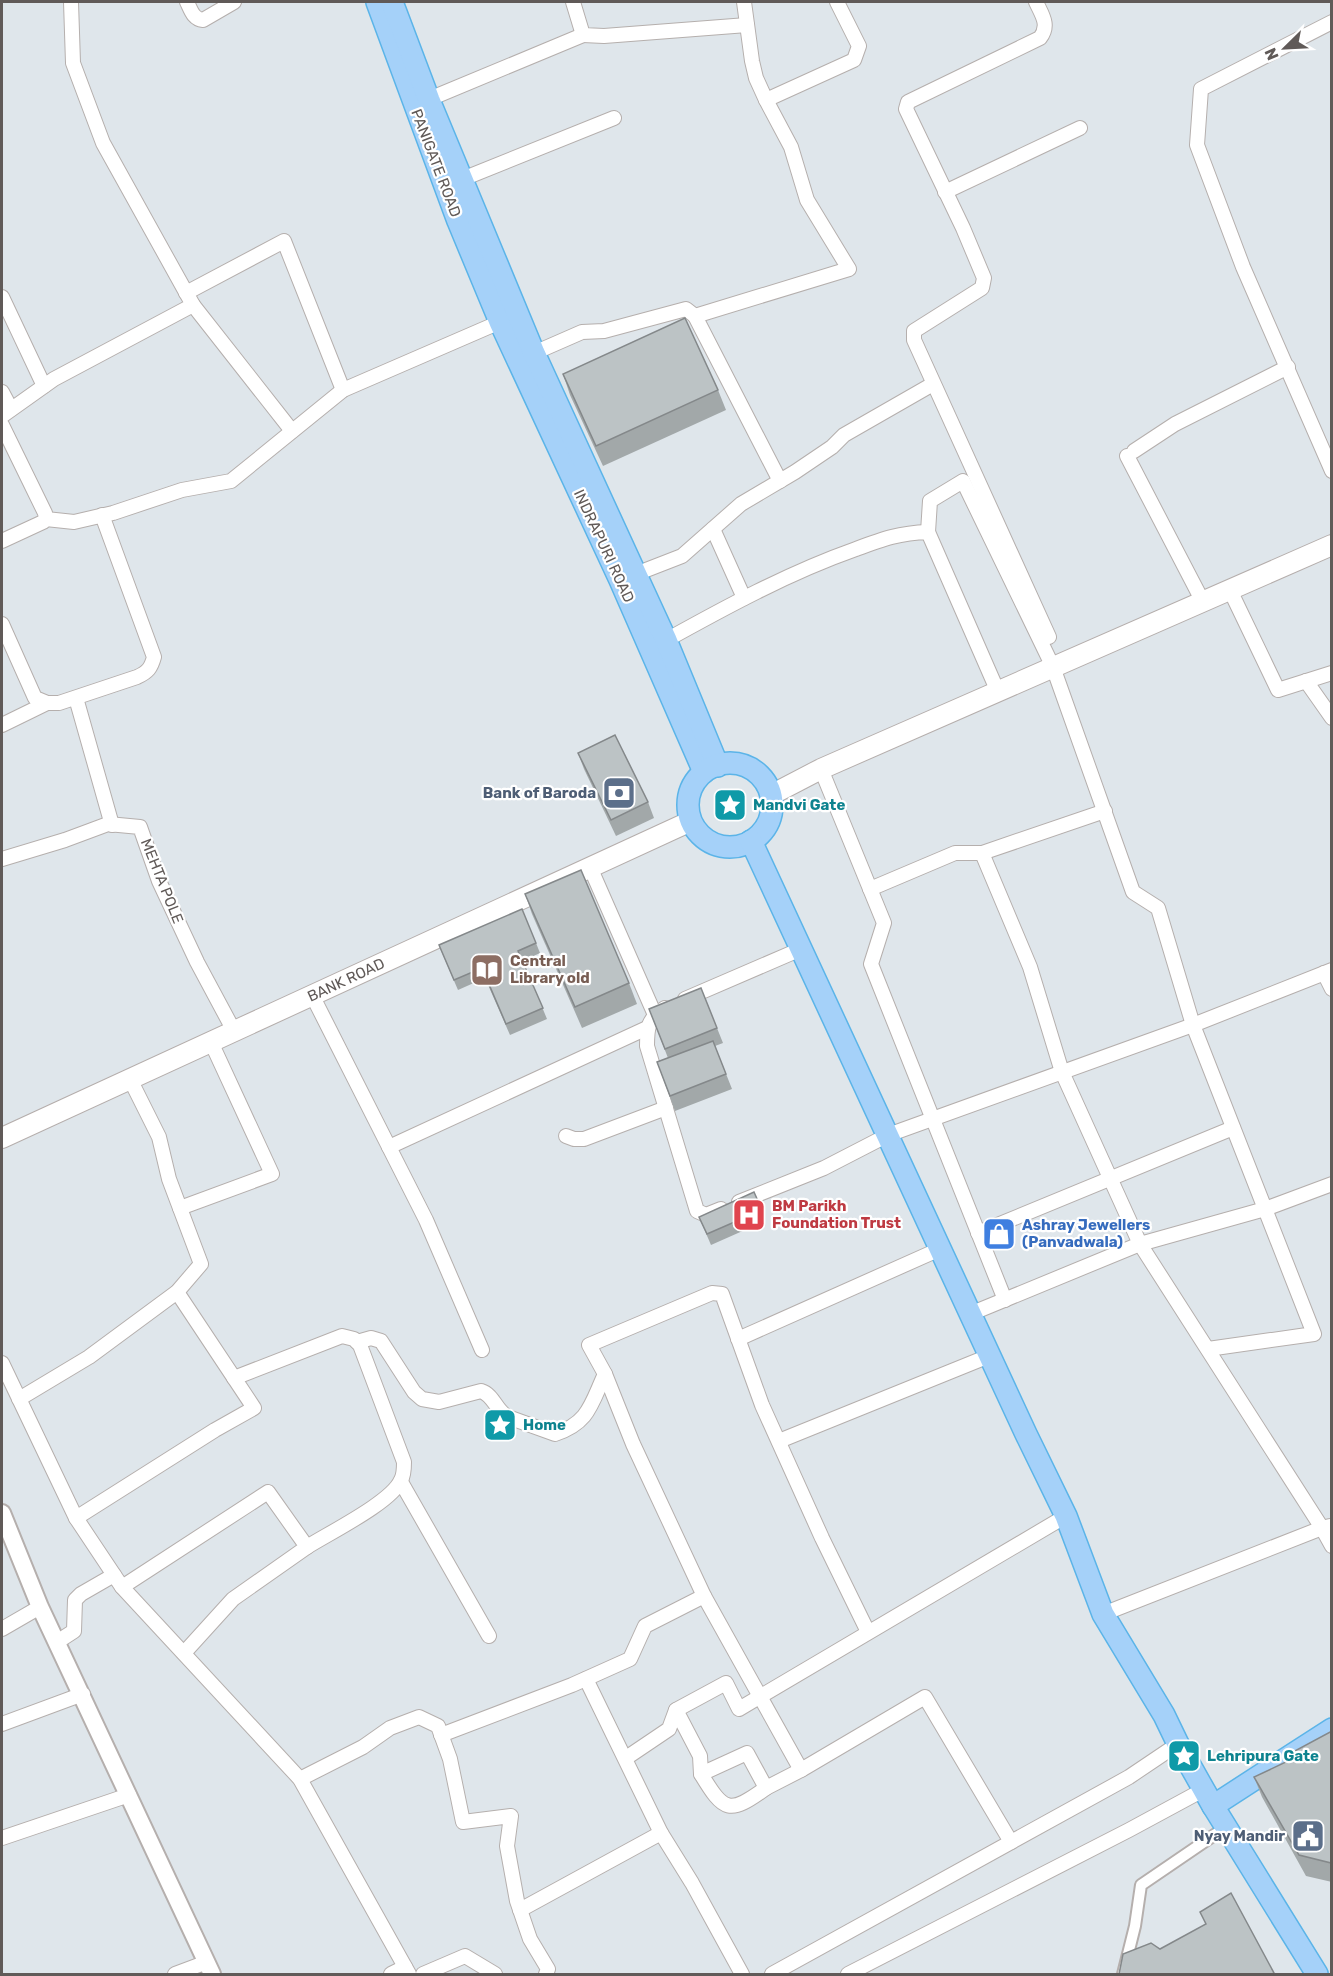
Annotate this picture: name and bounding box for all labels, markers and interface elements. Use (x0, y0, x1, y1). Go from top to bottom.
north arrow (1255, 18, 1315, 78)
text: N (1261, 45, 1283, 63)
street label: PANIGATE ROAD (407, 106, 465, 220)
street label: INDRAPURI ROAD (570, 487, 638, 605)
bank icon: Bank of Baroda (601, 775, 637, 811)
place label: Bank of Baroda (483, 784, 596, 802)
place icon: Mandvi Gate (712, 787, 748, 823)
place label: Mandvi Gate (753, 796, 845, 814)
street label: MEHTA POLE (137, 836, 187, 926)
library icon: Central Library old (469, 952, 505, 988)
place label: Central Library old (510, 952, 590, 987)
street label: BANK ROAD (305, 954, 387, 1006)
hospital icon: BM Parikh Foundation Trust (731, 1197, 767, 1233)
place label: BM Parikh Foundation Trust (772, 1197, 901, 1232)
shop icon: Ashray Jewellers (Panvadwala) (981, 1216, 1017, 1252)
place label: Ashray Jewellers (Panvadwala) (1022, 1216, 1150, 1251)
place icon: Home (482, 1407, 518, 1443)
place label: Home (523, 1416, 566, 1434)
place icon: Lehripura Gate (1166, 1738, 1202, 1774)
place label: Lehripura Gate (1207, 1747, 1319, 1765)
public building icon: Nyay Mandir (1290, 1818, 1326, 1854)
place label: Nyay Mandir (1194, 1827, 1285, 1845)

